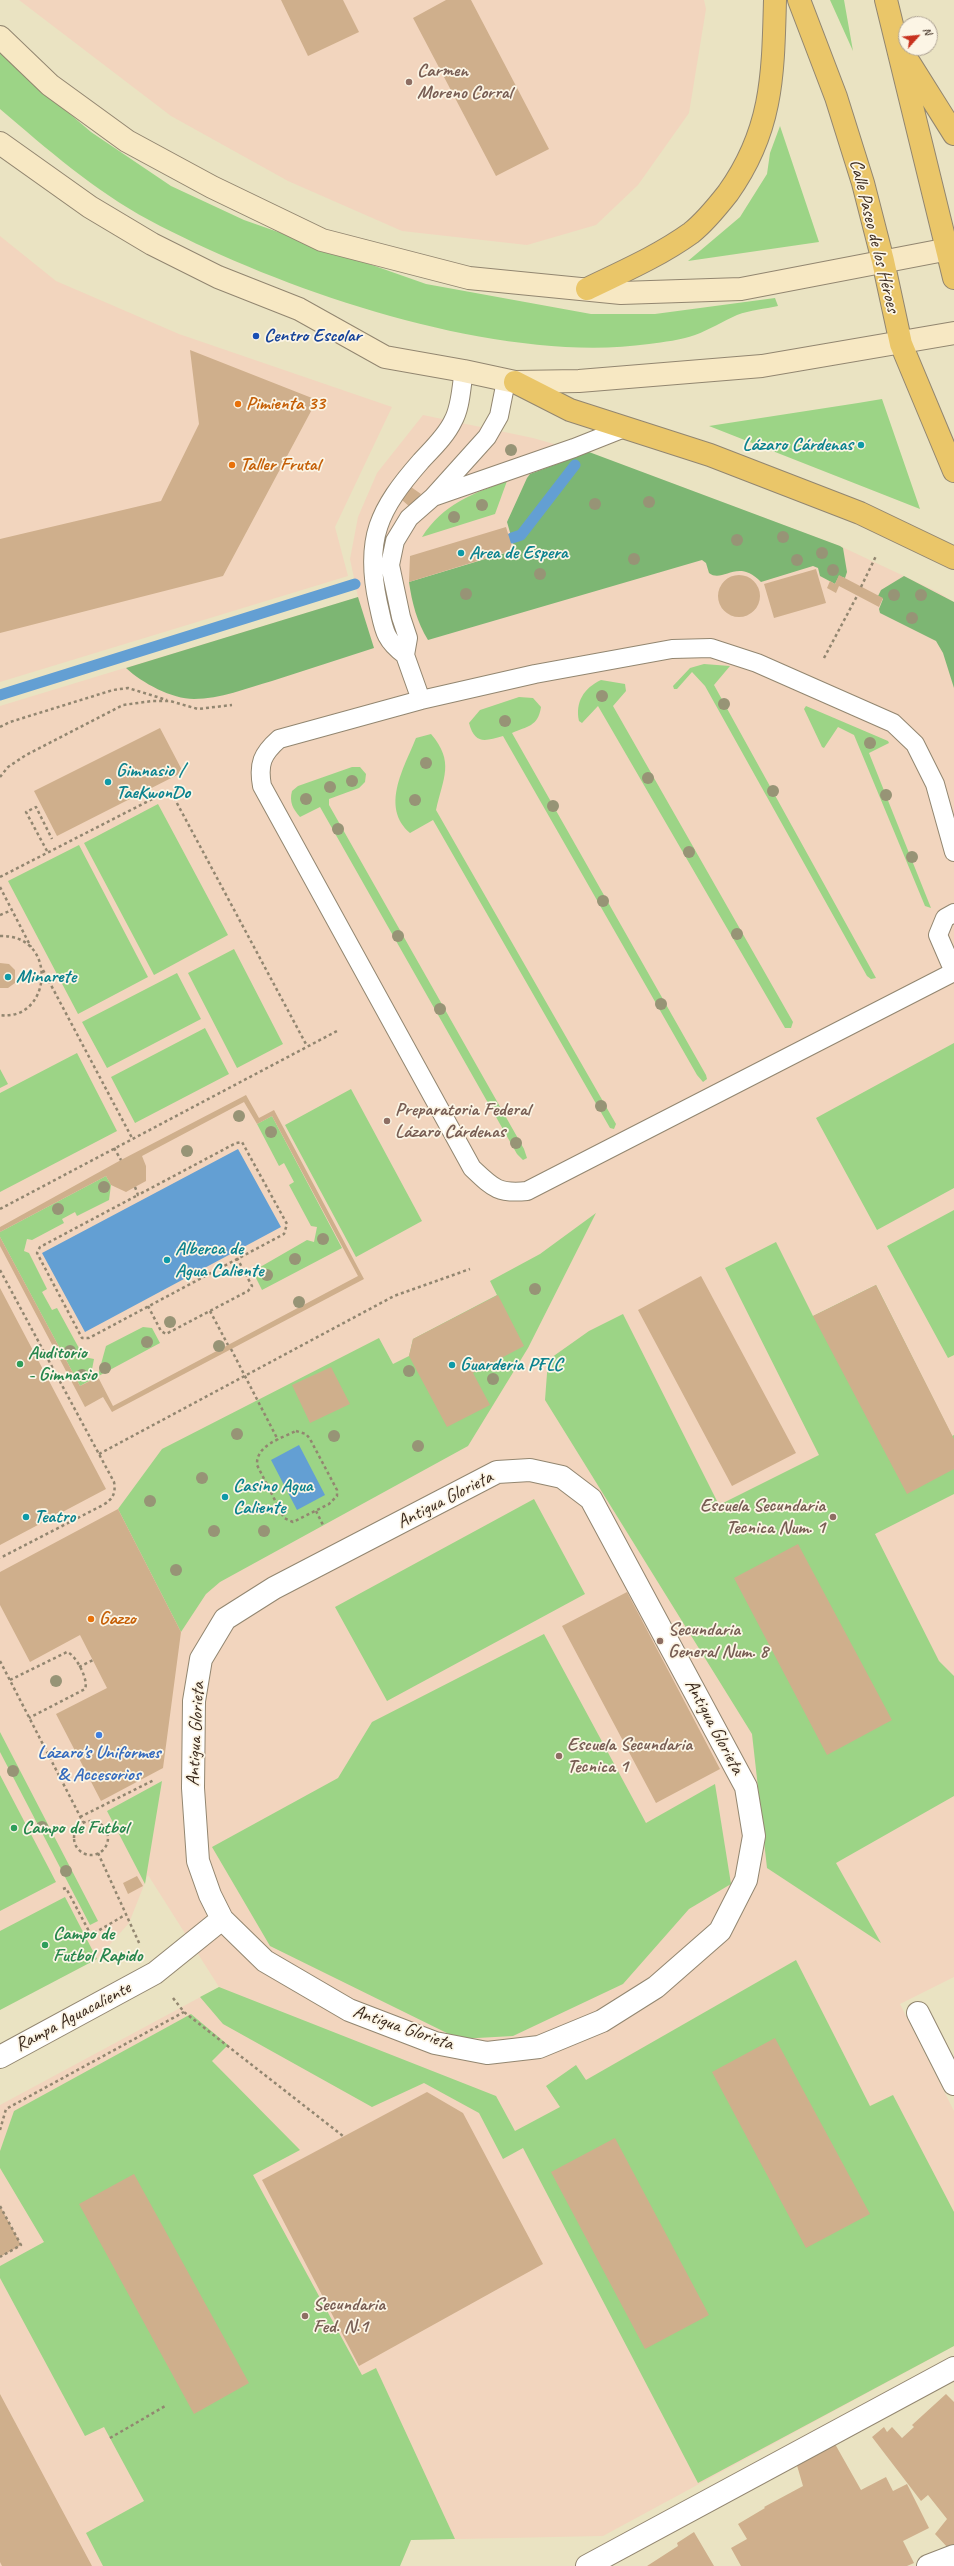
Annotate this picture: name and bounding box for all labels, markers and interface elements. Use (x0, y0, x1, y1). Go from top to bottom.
north arrow (898, 16, 938, 56)
text: N (920, 25, 936, 37)
place label: Carmen Moreno Corral (417, 60, 512, 104)
marker: Carmen Moreno Corral (404, 77, 414, 87)
street label: Calle Paseo de los Héroes (844, 157, 904, 315)
place label: Centro Escolar (264, 325, 361, 347)
marker: Centro Escolar (251, 331, 261, 341)
place label: Pimienta 33 (246, 393, 325, 415)
marker: Pimienta 33 (233, 399, 243, 409)
place label: Lázaro Cárdenas (742, 434, 853, 456)
marker: Lázaro Cárdenas (856, 440, 866, 450)
place label: Taller Frutal (240, 454, 320, 476)
marker: Taller Frutal (227, 460, 237, 470)
place label: Area de Espera (469, 542, 568, 564)
marker: Area de Espera (456, 548, 466, 558)
place label: Gimnasio / TaeKwonDo (116, 760, 190, 804)
marker: Gimnasio / TaeKwonDo (103, 777, 113, 787)
place label: Minarete (16, 966, 76, 988)
marker: Minarete (3, 972, 13, 982)
place label: Preparatoria Federal Lázaro Cárdenas (395, 1099, 530, 1143)
marker: Preparatoria Federal Lázaro Cárdenas (382, 1116, 392, 1126)
place label: Alberca de Agua Caliente (175, 1238, 263, 1282)
marker: Alberca de Agua Caliente (162, 1255, 172, 1265)
place label: Auditorio - Gimnasio (28, 1342, 97, 1386)
place label: Guarderia PFLC (460, 1354, 562, 1376)
marker: Auditorio - Gimnasio (15, 1359, 25, 1369)
marker: Guarderia PFLC (447, 1360, 457, 1370)
street label: Antigua Glorieta (393, 1466, 497, 1534)
place label: Casino Agua Caliente (233, 1475, 313, 1519)
marker: Casino Agua Caliente (220, 1492, 230, 1502)
place label: Escuela Secundaria Tecnica Num. 1 (700, 1495, 825, 1539)
place label: Teatro (34, 1506, 75, 1528)
marker: Teatro (21, 1512, 31, 1522)
marker: Escuela Secundaria Tecnica Num. 1 (828, 1512, 838, 1522)
place label: Gazzo (99, 1608, 136, 1630)
marker: Gazzo (86, 1614, 96, 1624)
place label: Secundaria General Num. 8 (668, 1619, 768, 1663)
marker: Secundaria General Num. 8 (655, 1636, 665, 1646)
street label: Antigua Glorieta (679, 1676, 749, 1778)
street label: Antigua Glorieta (182, 1681, 210, 1787)
marker: Lázaro's Uniformes & Accesorios (94, 1730, 104, 1740)
place label: Escuela Secundaria Tecnica 1 (567, 1734, 692, 1778)
place label: Lázaro's Uniformes & Accesorios (38, 1742, 160, 1786)
marker: Escuela Secundaria Tecnica 1 (554, 1751, 564, 1761)
place label: Campo de Futbol (22, 1817, 128, 1839)
marker: Campo de Futbol (9, 1823, 19, 1833)
place label: Campo de Futbol Rapido (53, 1923, 142, 1967)
marker: Campo de Futbol Rapido (40, 1940, 50, 1950)
street label: Rampa Aguacaliente (11, 1977, 135, 2057)
street label: Antigua Glorieta (350, 2000, 456, 2056)
place label: Secundaria Fed. N.1 (313, 2294, 385, 2338)
marker: Secundaria Fed. N.1 (300, 2311, 310, 2321)

